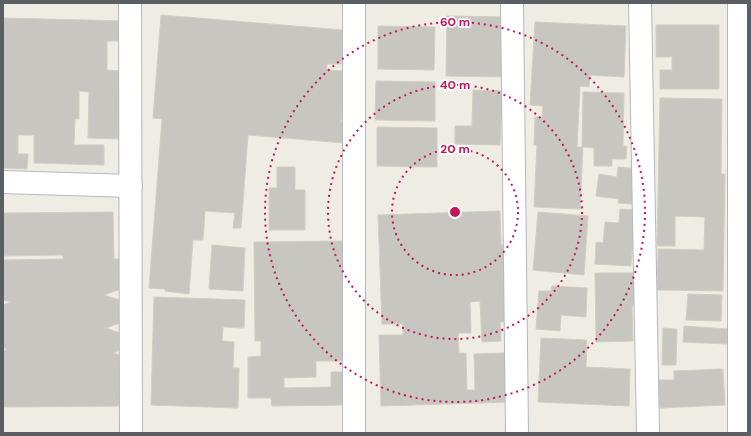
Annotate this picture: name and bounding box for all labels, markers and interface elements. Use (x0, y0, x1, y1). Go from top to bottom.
text: 60 m (440, 14, 470, 30)
text: 40 m (440, 77, 470, 93)
text: 20 m (440, 141, 470, 157)
centre of rings (448, 205, 462, 219)

